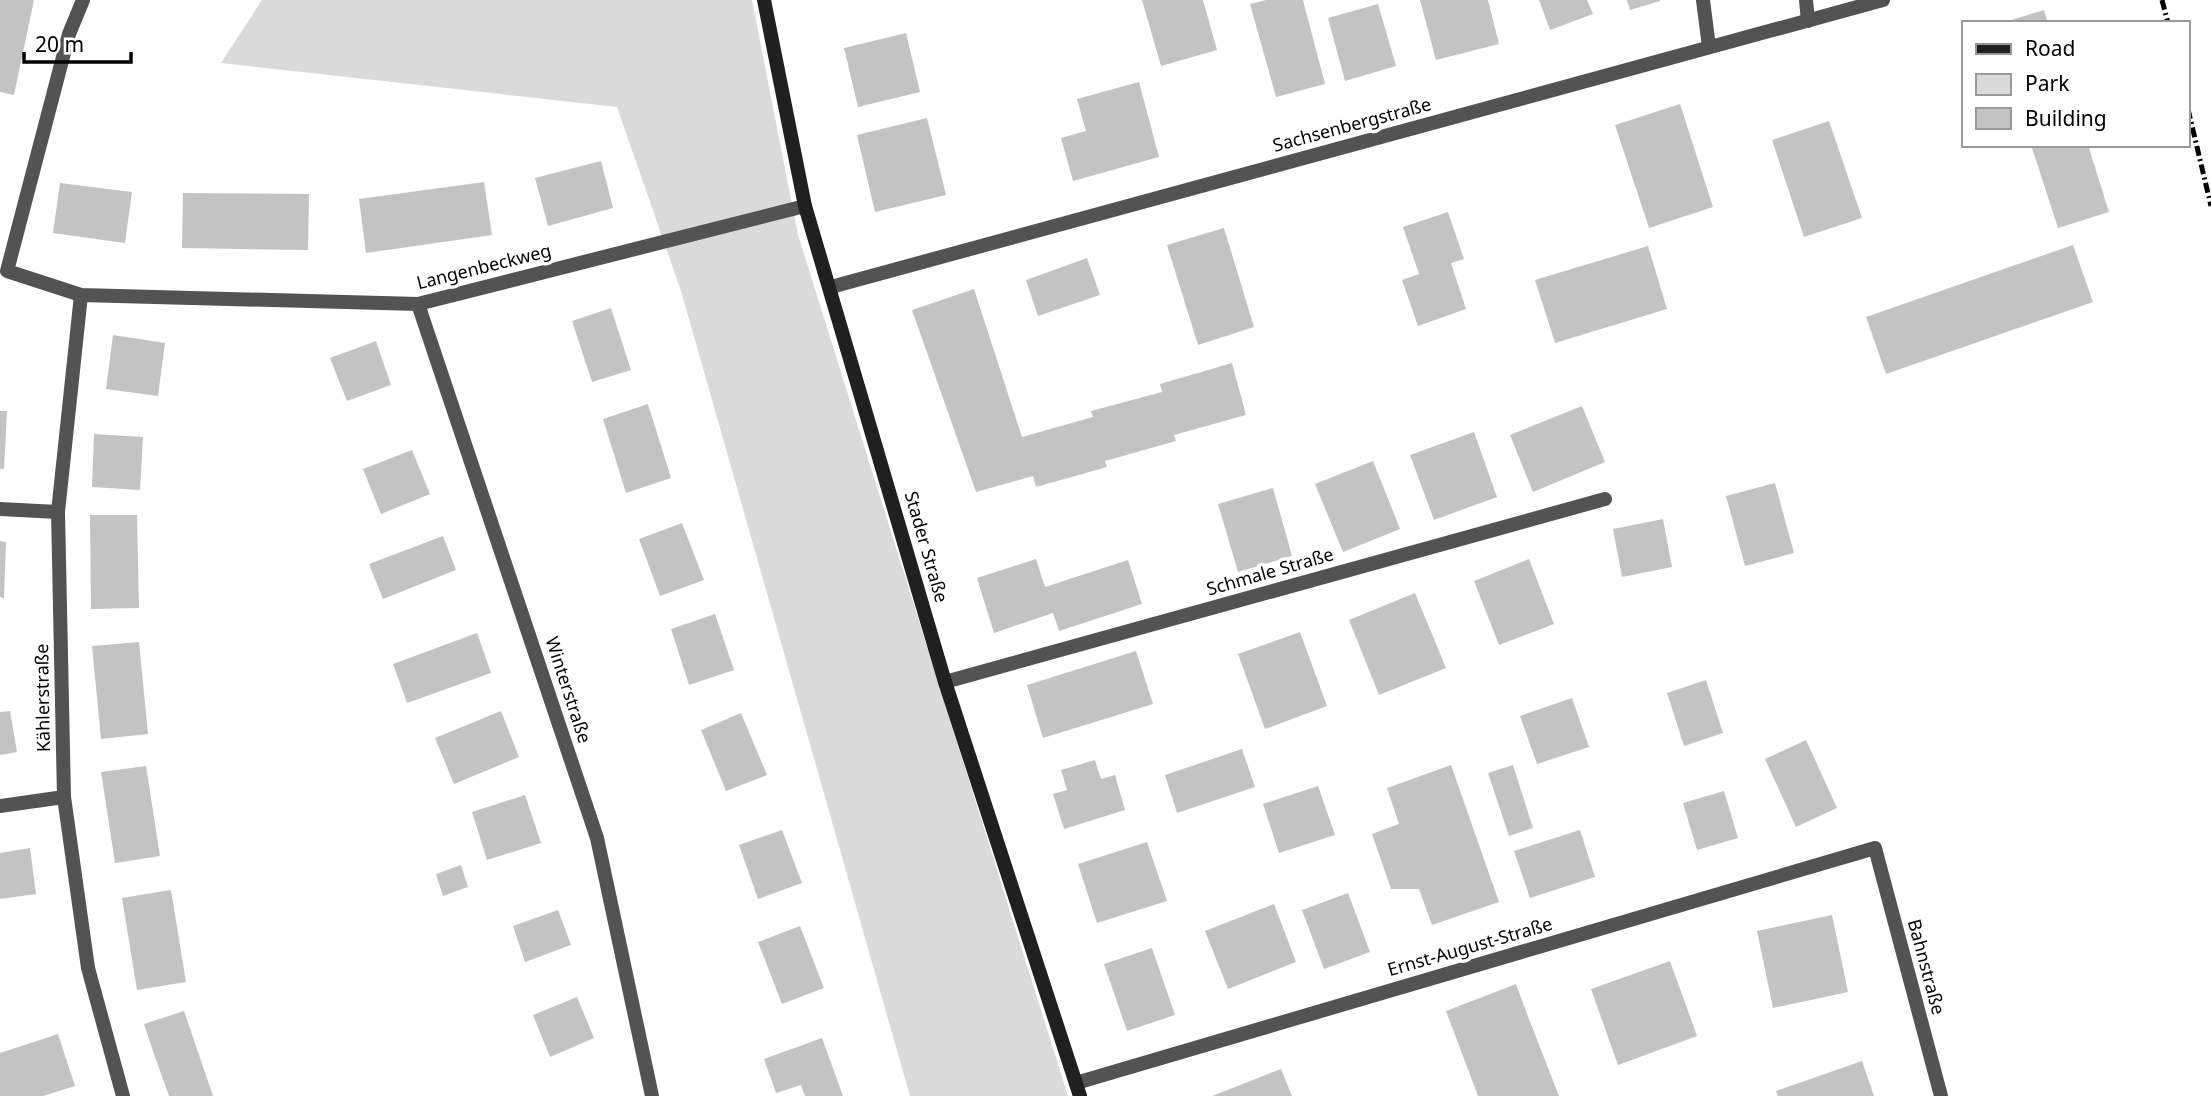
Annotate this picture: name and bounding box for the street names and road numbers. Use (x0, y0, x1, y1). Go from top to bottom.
street label: Sachsenbergstraße (1270, 91, 1434, 157)
street label: Langenbeckweg (414, 238, 554, 294)
street label: Stader Straße (900, 488, 954, 605)
street label: Schmale Straße (1203, 541, 1336, 601)
street label: Winterstraße (540, 633, 597, 746)
street label: Kählerstraße (29, 644, 55, 752)
street label: Ernst-August-Straße (1385, 911, 1555, 981)
street label: Bahnstraße (1903, 916, 1951, 1017)

